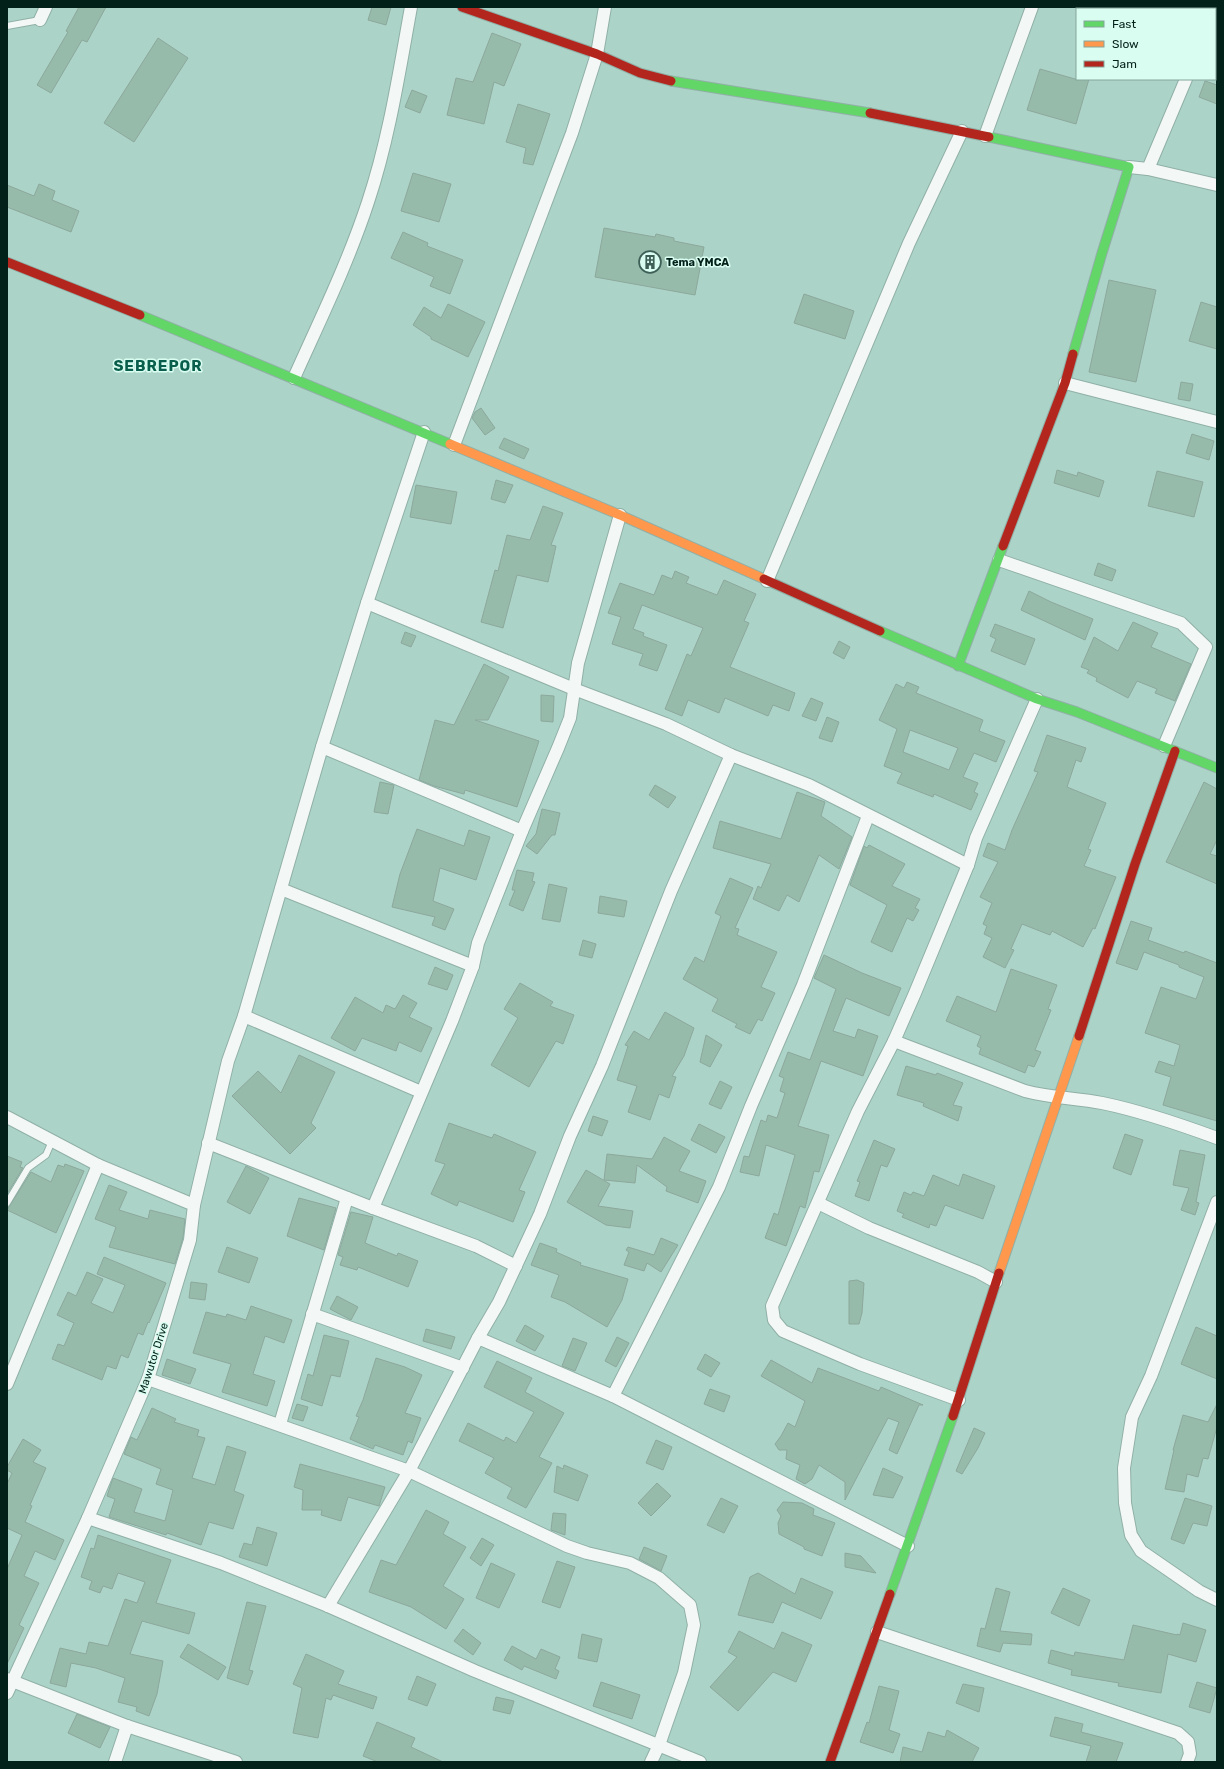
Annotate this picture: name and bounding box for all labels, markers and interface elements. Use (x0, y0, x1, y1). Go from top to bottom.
legend (1076, 8, 1216, 80)
text: Fast (1112, 17, 1136, 31)
text: Slow (1112, 37, 1139, 51)
text: Jam (1112, 57, 1137, 71)
building icon: Tema YMCA (637, 249, 663, 275)
place label: Tema YMCA (666, 256, 729, 269)
district label: SEBREPOR (113, 357, 203, 375)
street label: Mawutor Drive (136, 1321, 171, 1395)

